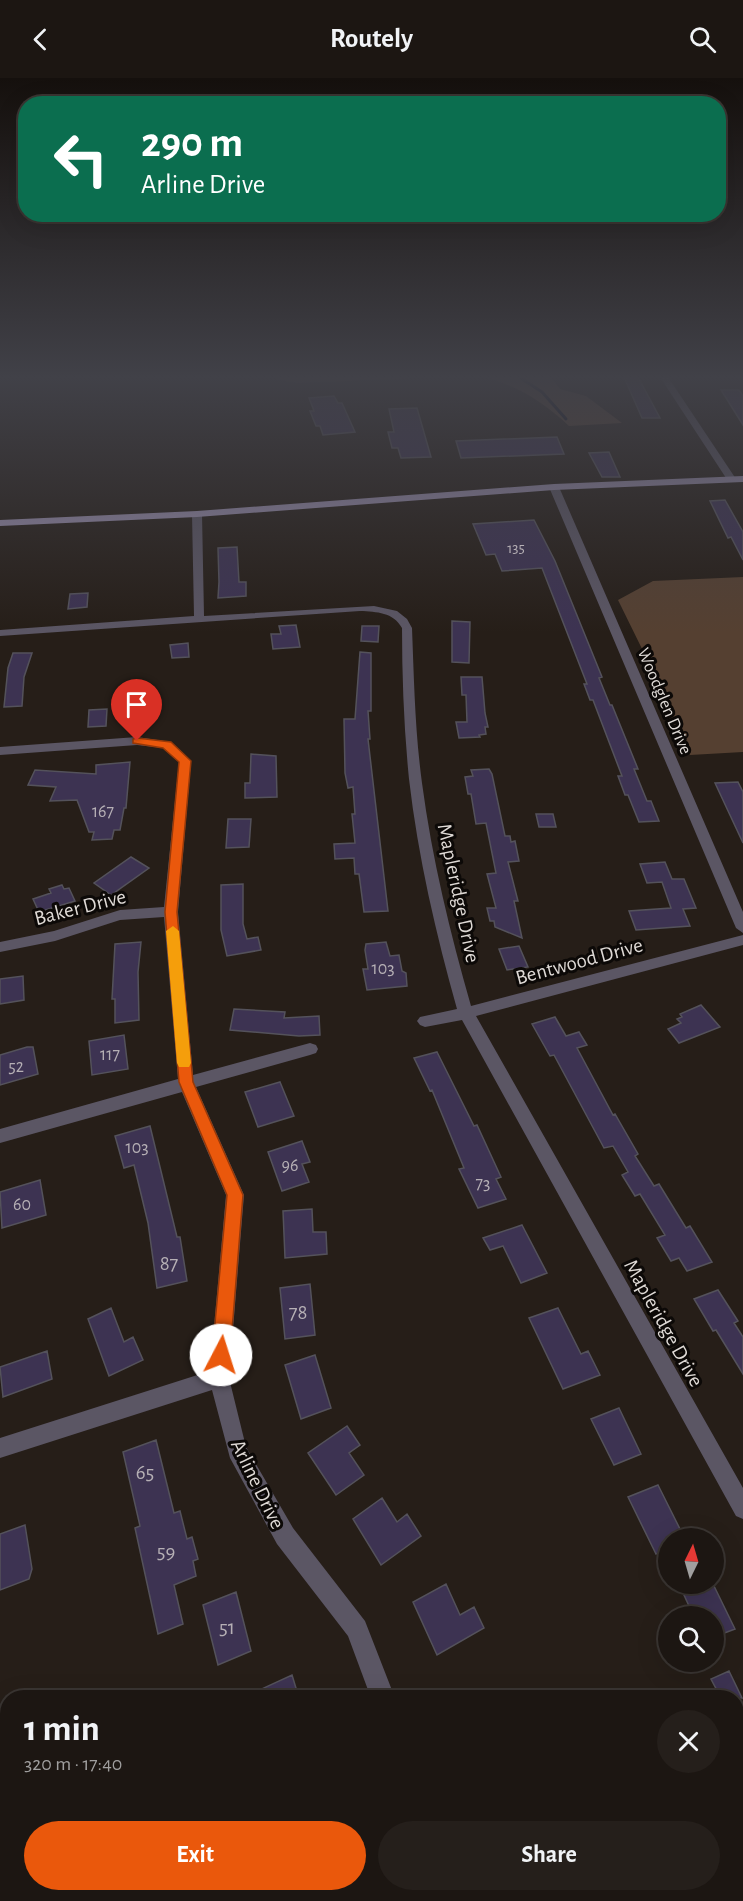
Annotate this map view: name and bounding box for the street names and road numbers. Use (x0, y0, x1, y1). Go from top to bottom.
street label: Woodglen Drive (634, 646, 695, 757)
street label: Mapleridge Drive (434, 822, 483, 964)
street label: Baker Drive (32, 886, 128, 929)
street label: Bentwood Drive (513, 934, 645, 989)
street label: Mapleridge Drive (620, 1256, 707, 1390)
street label: Arline Drive (227, 1436, 288, 1532)

